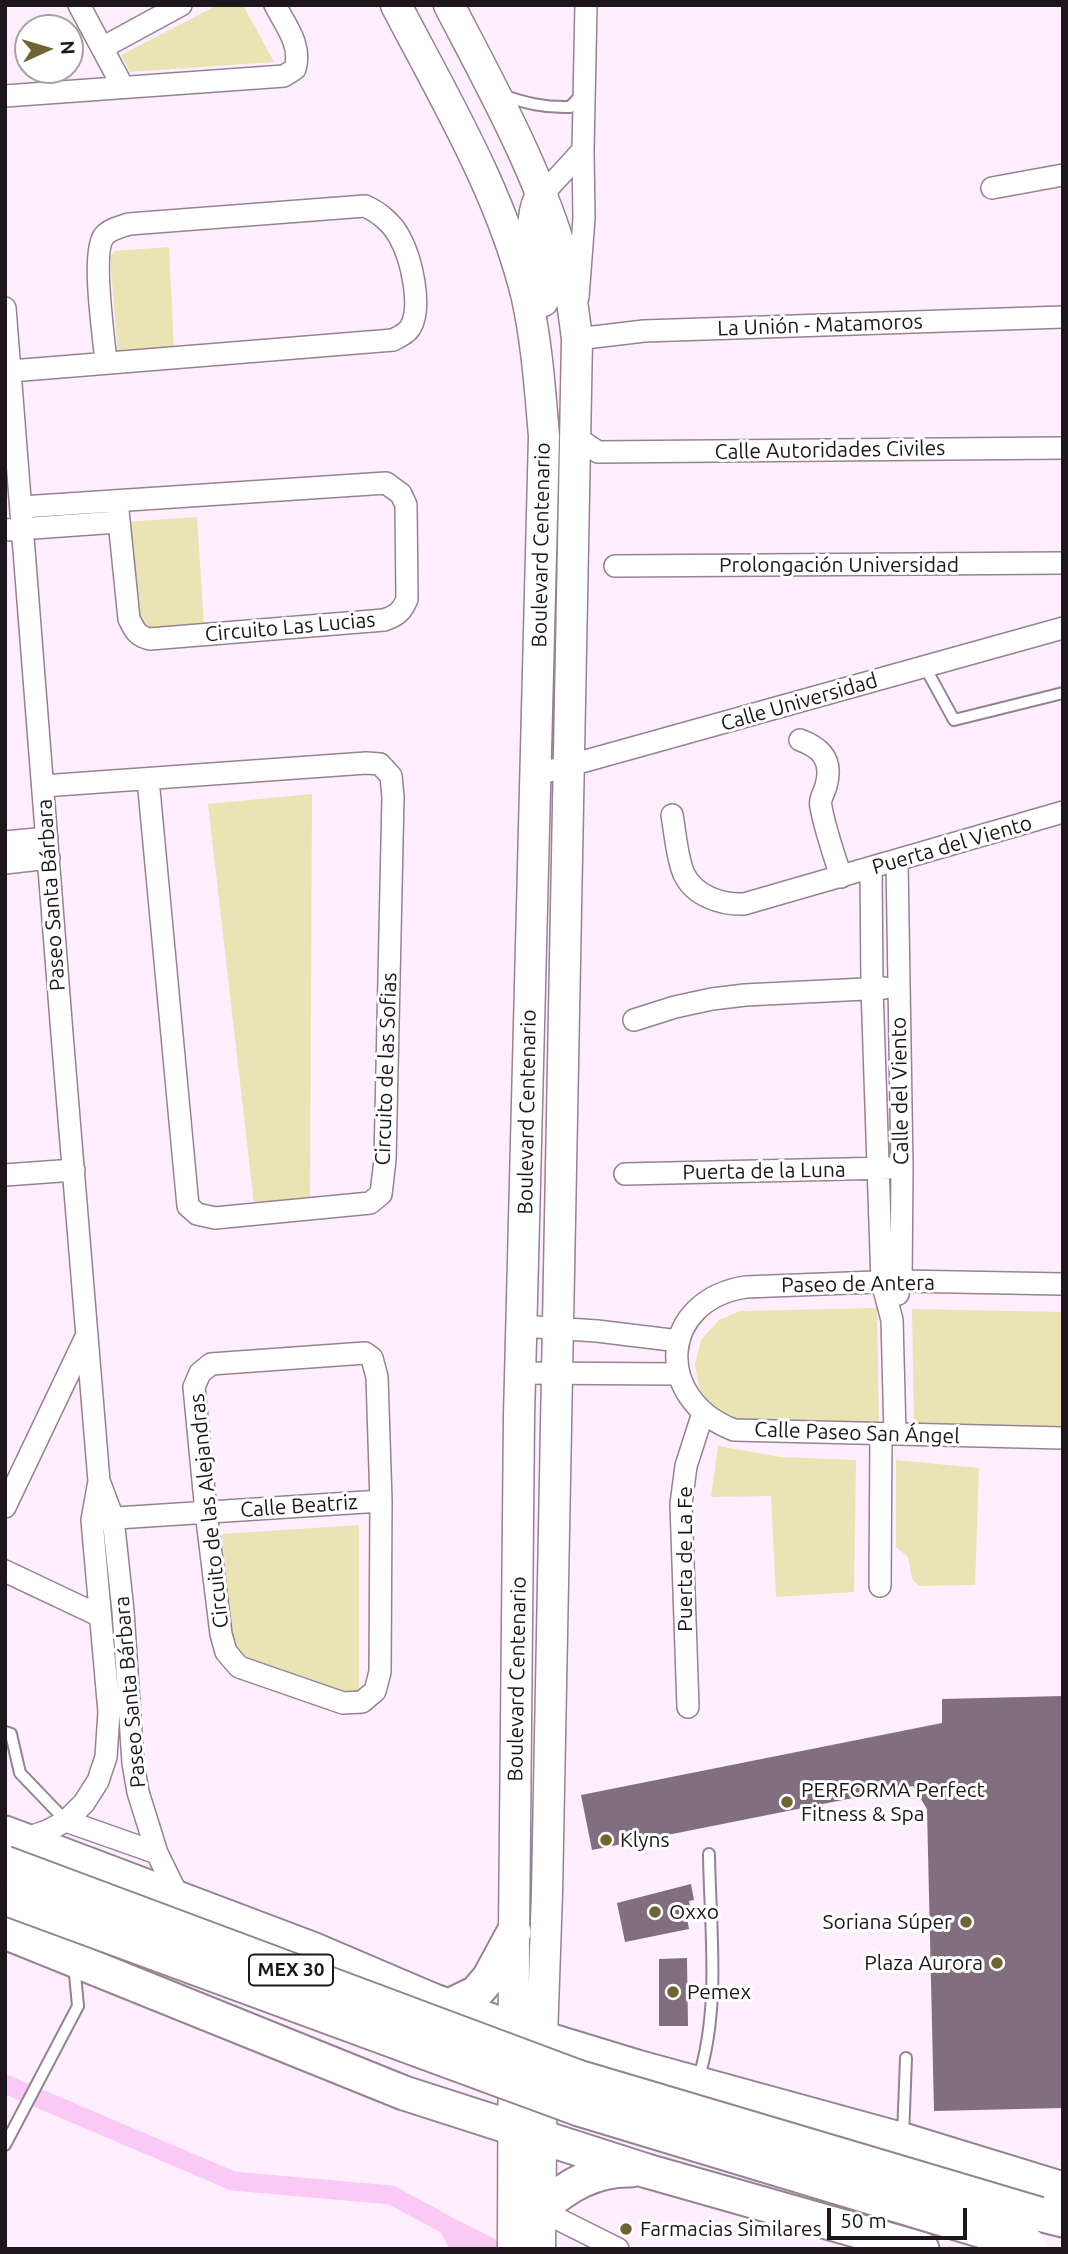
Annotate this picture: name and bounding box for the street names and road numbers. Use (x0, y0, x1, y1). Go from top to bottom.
street label: La Unión - Matamoros (717, 309, 923, 341)
street label: Calle Autoridades Civiles (714, 435, 946, 465)
street label: Boulevard Centenario (527, 442, 555, 648)
street label: Prolongación Universidad (719, 552, 959, 578)
street label: Circuito Las Lucias (204, 607, 376, 647)
street label: Calle Universidad (718, 668, 880, 736)
street label: Paseo Santa Bárbara (32, 798, 70, 992)
street label: Puerta del Viento (869, 810, 1035, 880)
street label: Circuito de las Sofias (370, 972, 402, 1166)
street label: Boulevard Centenario (513, 1009, 541, 1215)
street label: Calle del Viento (886, 1017, 914, 1165)
street label: Puerta de la Luna (682, 1157, 846, 1185)
street label: Paseo de Antera (781, 1270, 935, 1298)
street label: Circuito de las Alejandras (184, 1392, 234, 1630)
street label: Calle Paseo San Ángel (754, 1417, 960, 1449)
street label: Puerta de La Fe (672, 1486, 698, 1632)
street label: Calle Beatriz (239, 1489, 359, 1523)
street label: Boulevard Centenario (503, 1576, 531, 1782)
street label: Paseo Santa Bárbara (109, 1595, 151, 1789)
road number: MEX 30 (249, 1954, 333, 1986)

